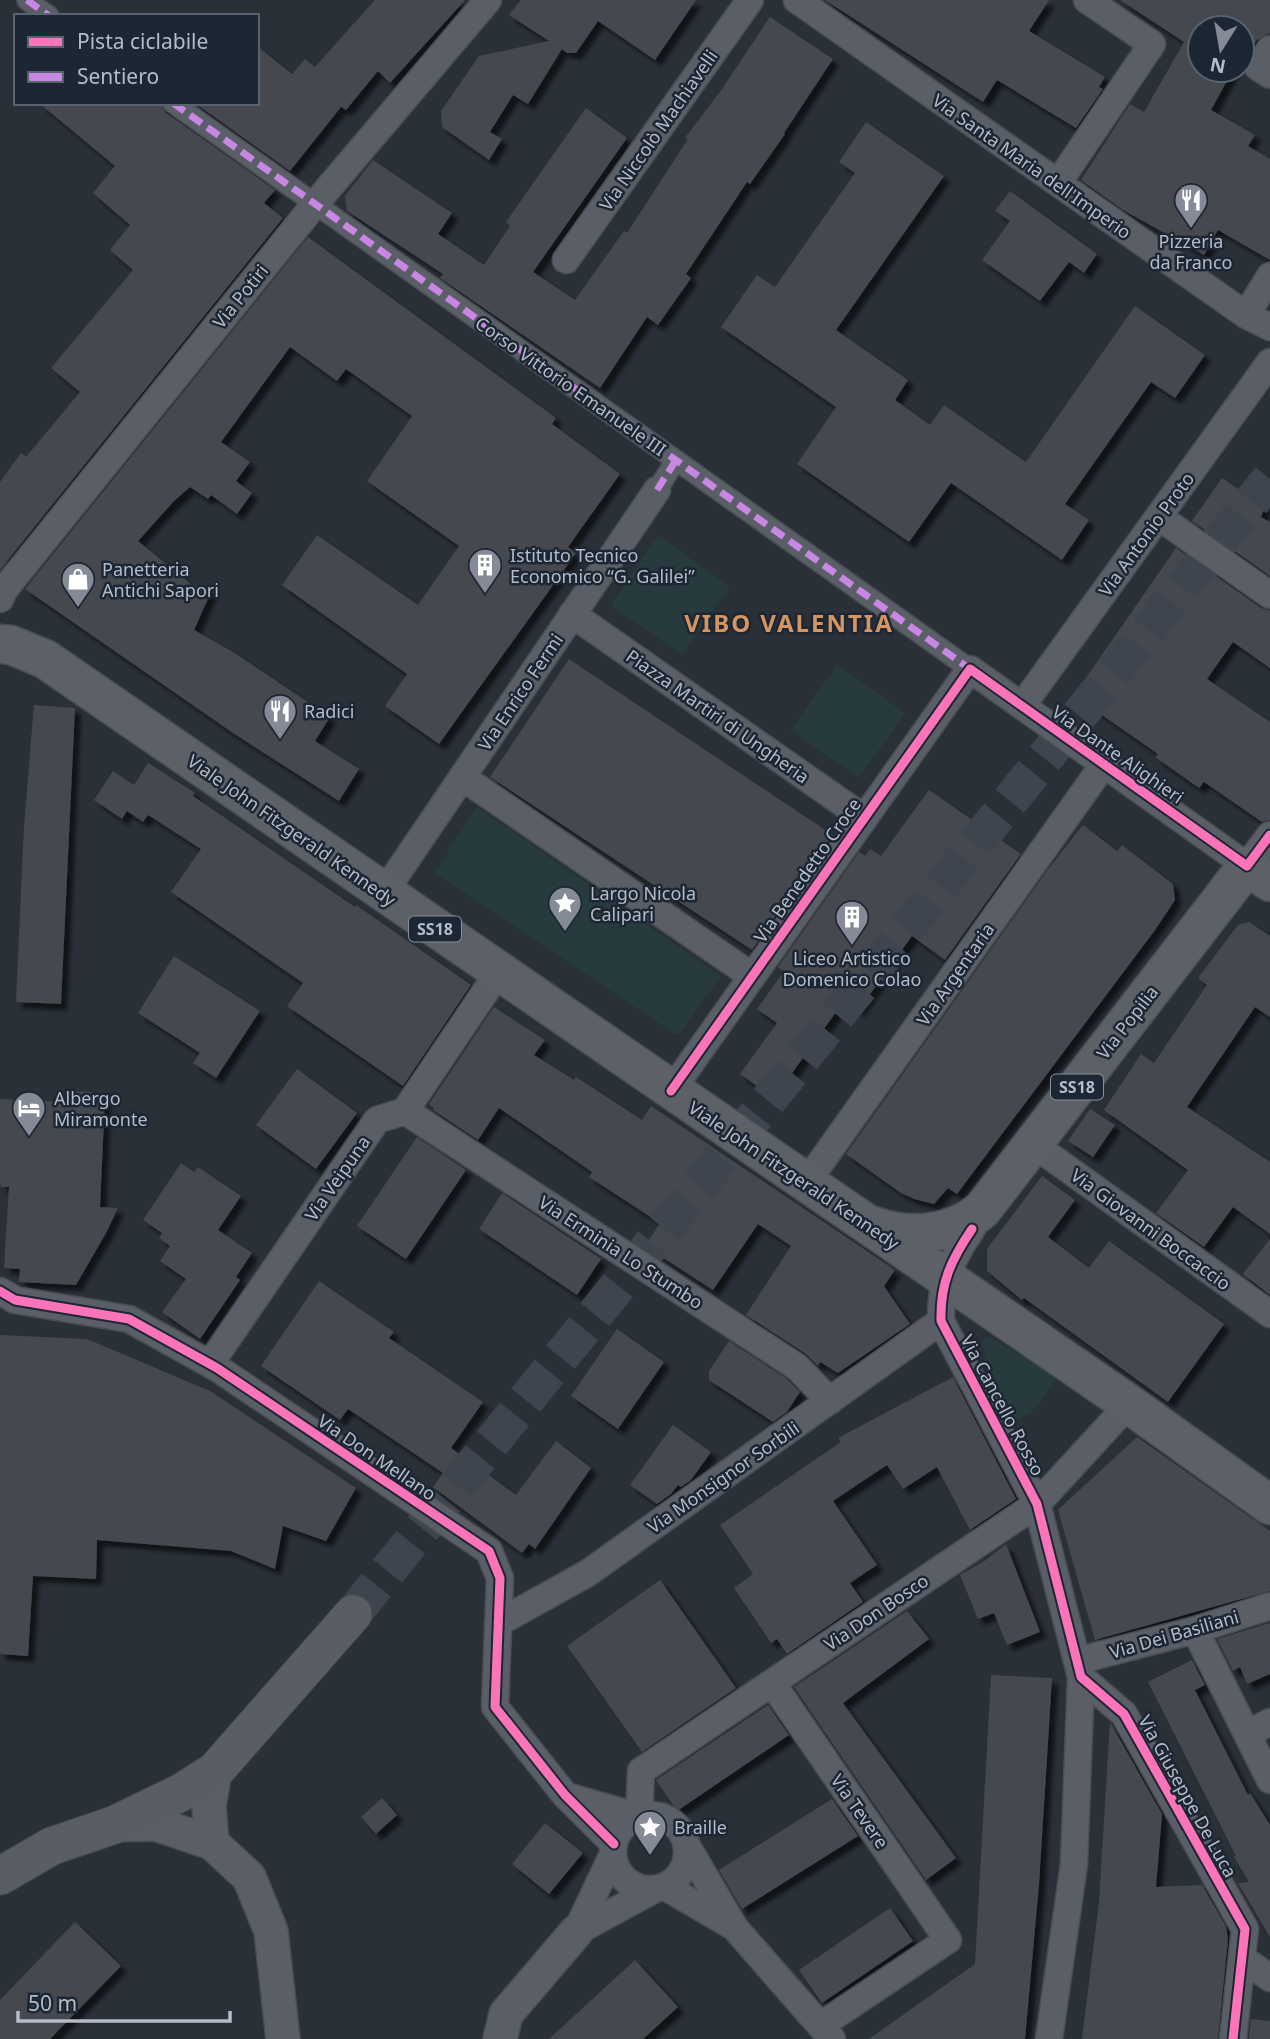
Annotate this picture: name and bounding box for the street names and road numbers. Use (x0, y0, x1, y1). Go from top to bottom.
street label: Via Niccolò Machiavelli (593, 45, 723, 215)
street label: Via Santa Maria dell'Imperio (928, 88, 1136, 244)
street label: Via Potiri (207, 259, 273, 333)
street label: Corso Vittorio Emanuele III (471, 311, 671, 461)
street label: Via Antonio Proto (1093, 467, 1199, 601)
street label: Via Enrico Fermi (472, 629, 568, 755)
street label: Piazza Martiri di Ungheria (622, 644, 814, 788)
street label: Via Dante Alighieri (1047, 699, 1189, 809)
street label: Viale John Fitzgerald Kennedy (183, 749, 402, 912)
street label: Via Benedetto Croce (748, 793, 866, 947)
road number: SS18 (409, 917, 461, 942)
street label: Via Argentaria (911, 918, 999, 1030)
street label: Via Popilia (1091, 980, 1163, 1064)
road number: SS18 (1051, 1074, 1103, 1100)
street label: Viale John Fitzgerald Kennedy (684, 1095, 905, 1255)
street label: Via Veipuna (299, 1131, 375, 1225)
street label: Via Giovanni Boccaccio (1066, 1163, 1236, 1295)
street label: Via Erminia Lo Stumbo (534, 1190, 708, 1314)
street label: Via Cancello Rosso (956, 1330, 1050, 1480)
street label: Via Don Mellano (313, 1408, 441, 1506)
street label: Via Monsignor Sorbili (642, 1415, 804, 1539)
street label: Via Don Bosco (819, 1568, 933, 1656)
street label: Via Dei Basiliani (1107, 1604, 1241, 1664)
street label: Via Giuseppe De Luca (1133, 1711, 1243, 1881)
street label: Via Tevere (826, 1769, 894, 1853)

